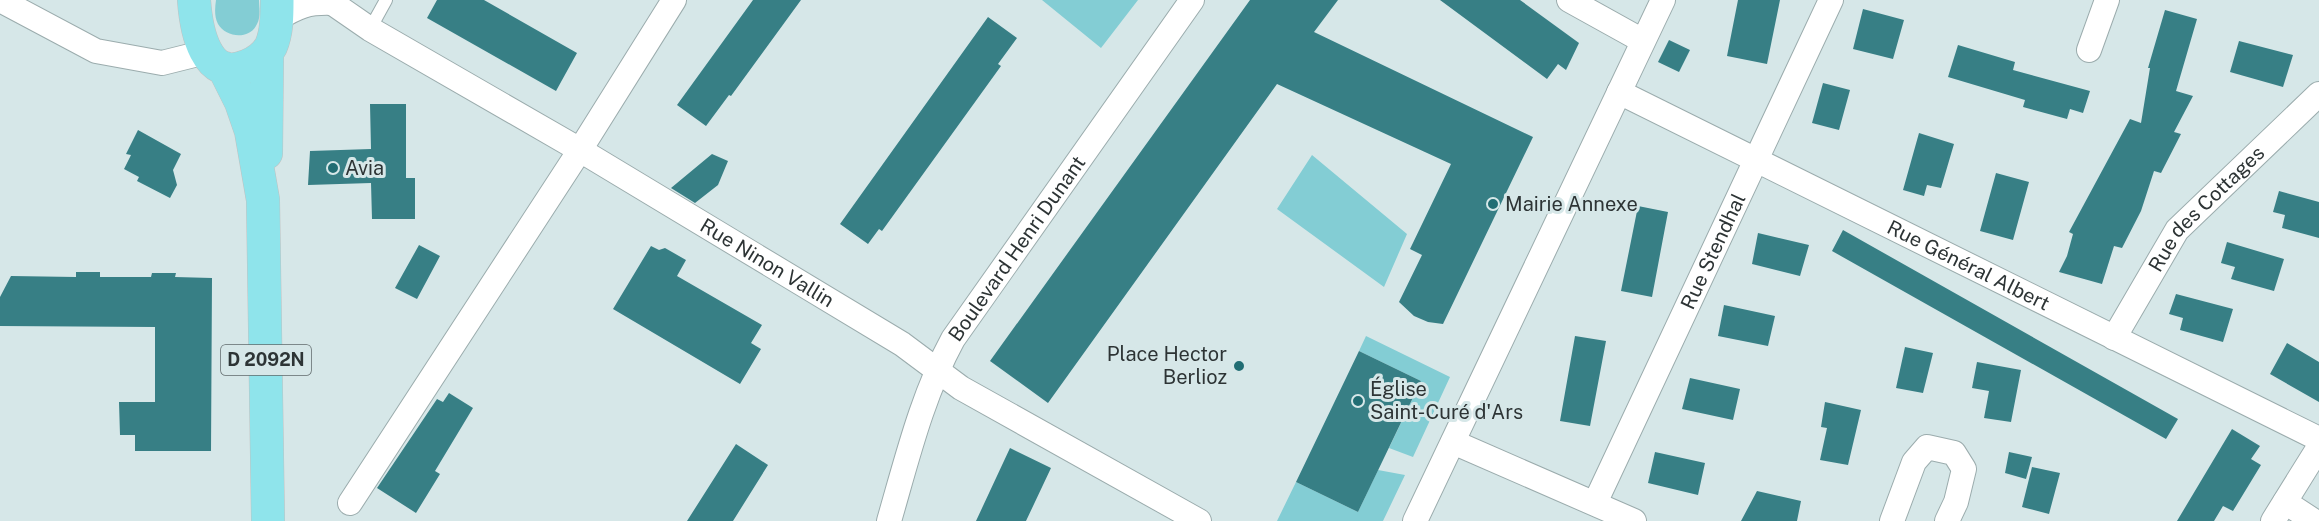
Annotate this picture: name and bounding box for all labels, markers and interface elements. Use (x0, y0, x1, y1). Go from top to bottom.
street label: Rue des Cottages (2143, 141, 2269, 276)
street label: Boulevard Henri Dunant (943, 151, 1090, 346)
place label: Avia (345, 156, 384, 180)
marker: Avia (326, 161, 340, 175)
street label: Rue Stendhal (1676, 190, 1751, 313)
place label: Mairie Annexe (1505, 192, 1638, 216)
marker: Mairie Annexe (1486, 197, 1500, 211)
street label: Rue Ninon Vallin (696, 213, 839, 312)
street label: Rue Général Albert (1883, 215, 2054, 316)
place label: Place Hector Berlioz (1107, 342, 1227, 389)
road number: D 2092N (221, 345, 311, 375)
marker: Place Hector Berlioz (1232, 359, 1246, 373)
place label: Église Saint-Curé d'Ars (1370, 376, 1523, 424)
marker: Église Saint-Curé d'Ars (1351, 394, 1365, 408)

